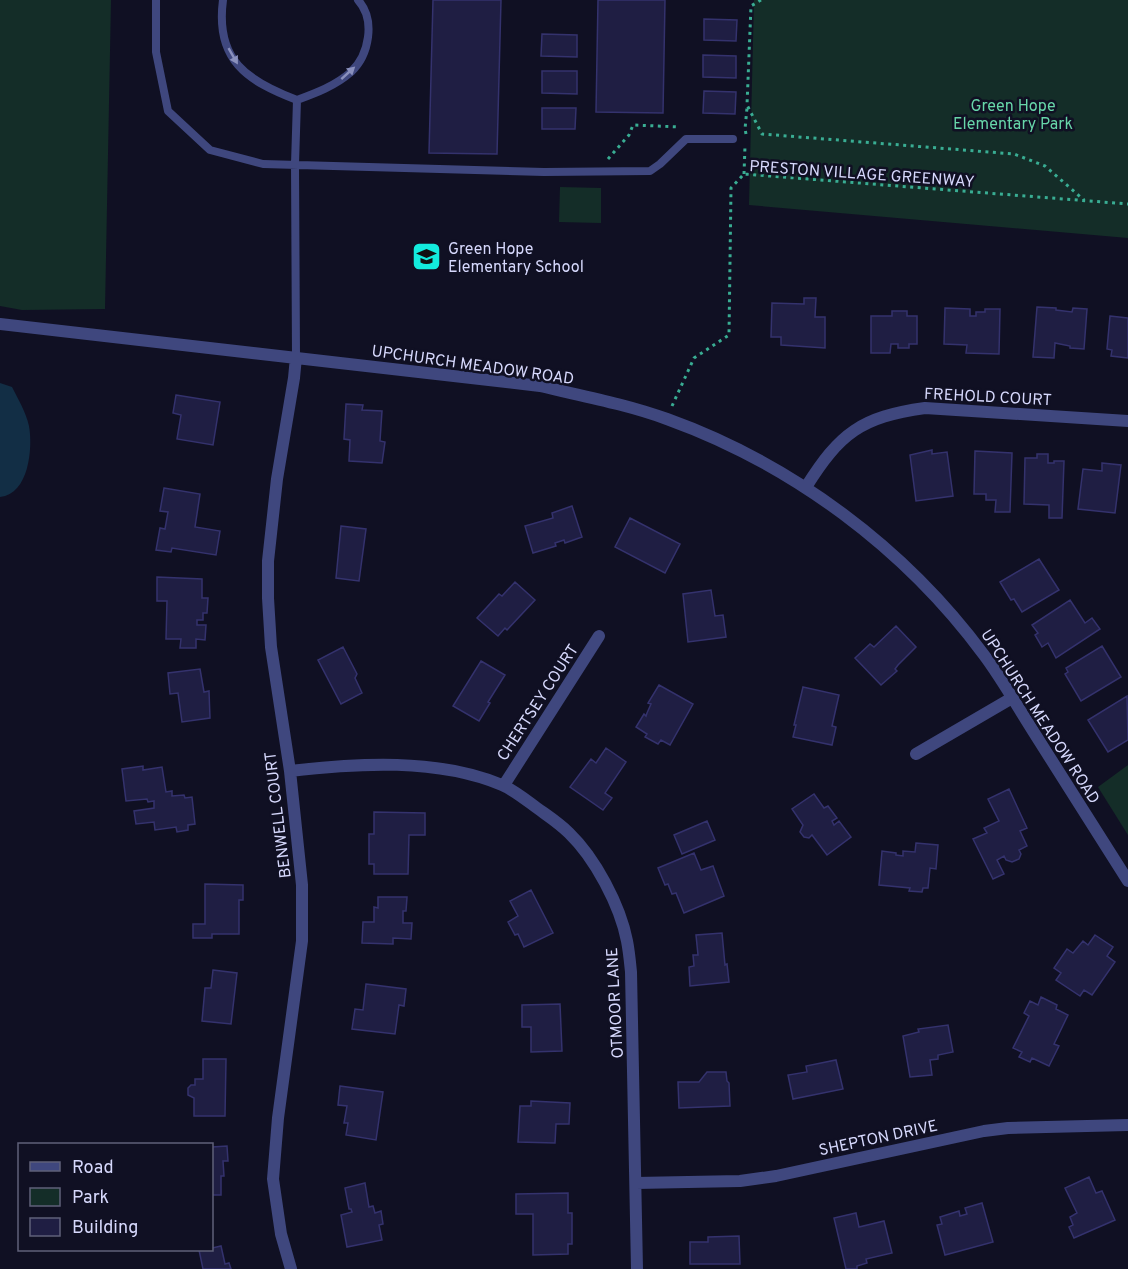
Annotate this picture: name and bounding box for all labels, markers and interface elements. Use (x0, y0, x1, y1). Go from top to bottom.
one-way arrow (228, 48, 238, 65)
one-way arrow (340, 66, 355, 80)
park label: Green Hope Elementary Park (953, 97, 1073, 135)
street label: PRESTON VILLAGE GREENWAY (749, 157, 975, 193)
place label: Green Hope Elementary School (448, 240, 584, 278)
school or university icon: Green Hope Elementary School (411, 241, 443, 273)
street label: UPCHURCH MEADOW ROAD (370, 342, 575, 390)
street label: FREHOLD COURT (924, 385, 1052, 411)
street label: UPCHURCH MEADOW ROAD (975, 626, 1103, 808)
street label: CHERTSEY COURT (494, 641, 584, 765)
street label: BENWELL COURT (261, 750, 297, 879)
street label: OTMOOR LANE (603, 947, 629, 1059)
street label: SHEPTON DRIVE (817, 1117, 940, 1161)
legend (18, 1143, 213, 1251)
text: Road (72, 1157, 114, 1180)
text: Park (72, 1187, 109, 1210)
text: Building (72, 1217, 138, 1240)

